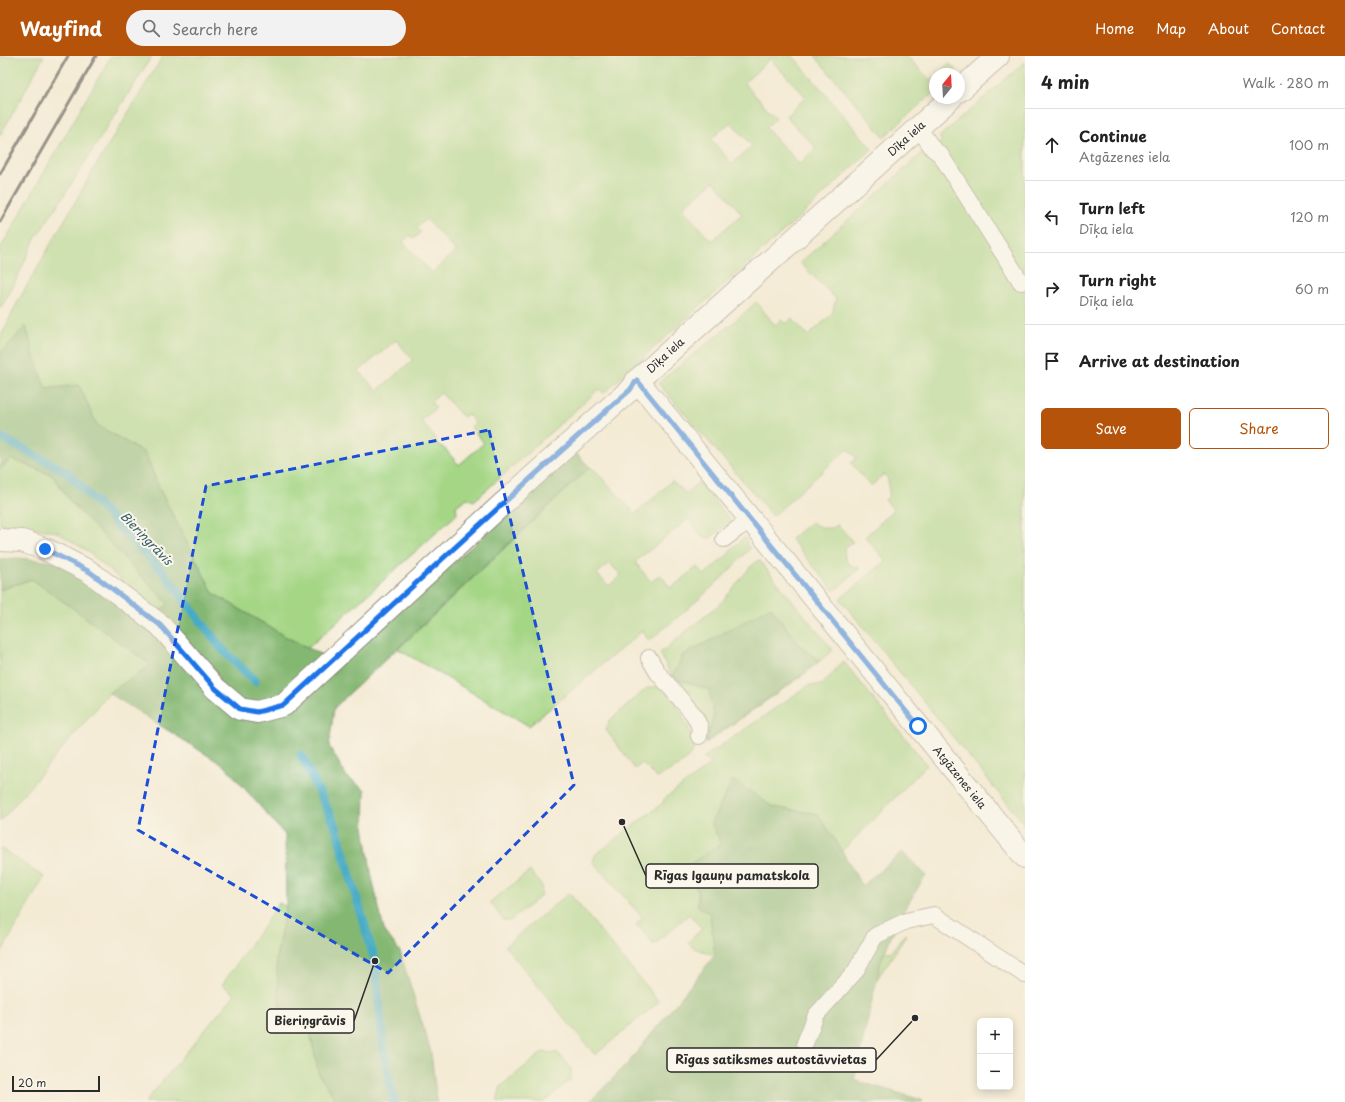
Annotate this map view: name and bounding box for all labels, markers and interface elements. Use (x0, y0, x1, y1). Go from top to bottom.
search box (126, 10, 406, 46)
text: Wayfind (20, 14, 102, 42)
icon: search (140, 17, 162, 39)
text: Search here (172, 17, 258, 40)
text: Home (1095, 18, 1134, 39)
text: Map (1156, 18, 1186, 39)
text: About (1208, 18, 1249, 39)
text: Contact (1271, 18, 1325, 39)
north arrow (929, 68, 965, 104)
text: 4 min (1041, 69, 1089, 95)
text: Walk · 280 m (1242, 73, 1329, 92)
street label: Dīķa iela (883, 116, 929, 160)
text: Continue (1079, 124, 1147, 147)
icon: ahead (1041, 134, 1063, 156)
text: 100 m (1289, 135, 1329, 154)
text: Atgāzenes iela (1079, 147, 1170, 166)
text: Turn left (1079, 196, 1145, 219)
icon: left (1041, 206, 1063, 228)
text: 120 m (1290, 207, 1329, 226)
text: Dīķa iela (1079, 219, 1133, 238)
text: Turn right (1079, 268, 1156, 291)
icon: right (1041, 278, 1063, 300)
text: 60 m (1295, 279, 1329, 298)
text: Dīķa iela (1079, 291, 1133, 310)
street label: Dīķa iela (642, 333, 688, 377)
text: Arrive at destination (1079, 349, 1240, 372)
icon: arrive (1041, 350, 1063, 372)
button: Save (1041, 408, 1181, 449)
button: Share (1189, 408, 1329, 449)
water label: Bieriņgrāvis (117, 507, 178, 570)
route end (36, 540, 54, 558)
route start (909, 717, 927, 735)
street label: Atgāzenes iela (929, 742, 991, 812)
callout: Rīgas Igauņu pamatskola (646, 864, 818, 888)
text: Rīgas Igauņu pamatskola (654, 866, 810, 884)
callout: Bieriņgrāvis (267, 1009, 354, 1033)
text: Bieriņgrāvis (274, 1011, 346, 1029)
map controls (977, 1018, 1013, 1090)
button: + (977, 1018, 1013, 1054)
callout: Rīgas satiksmes autostāvvietas (667, 1048, 876, 1072)
text: Rīgas satiksmes autostāvvietas (675, 1050, 867, 1068)
button: − (977, 1054, 1013, 1090)
scale bar (12, 1074, 100, 1093)
text: 20 m (18, 1074, 46, 1091)

